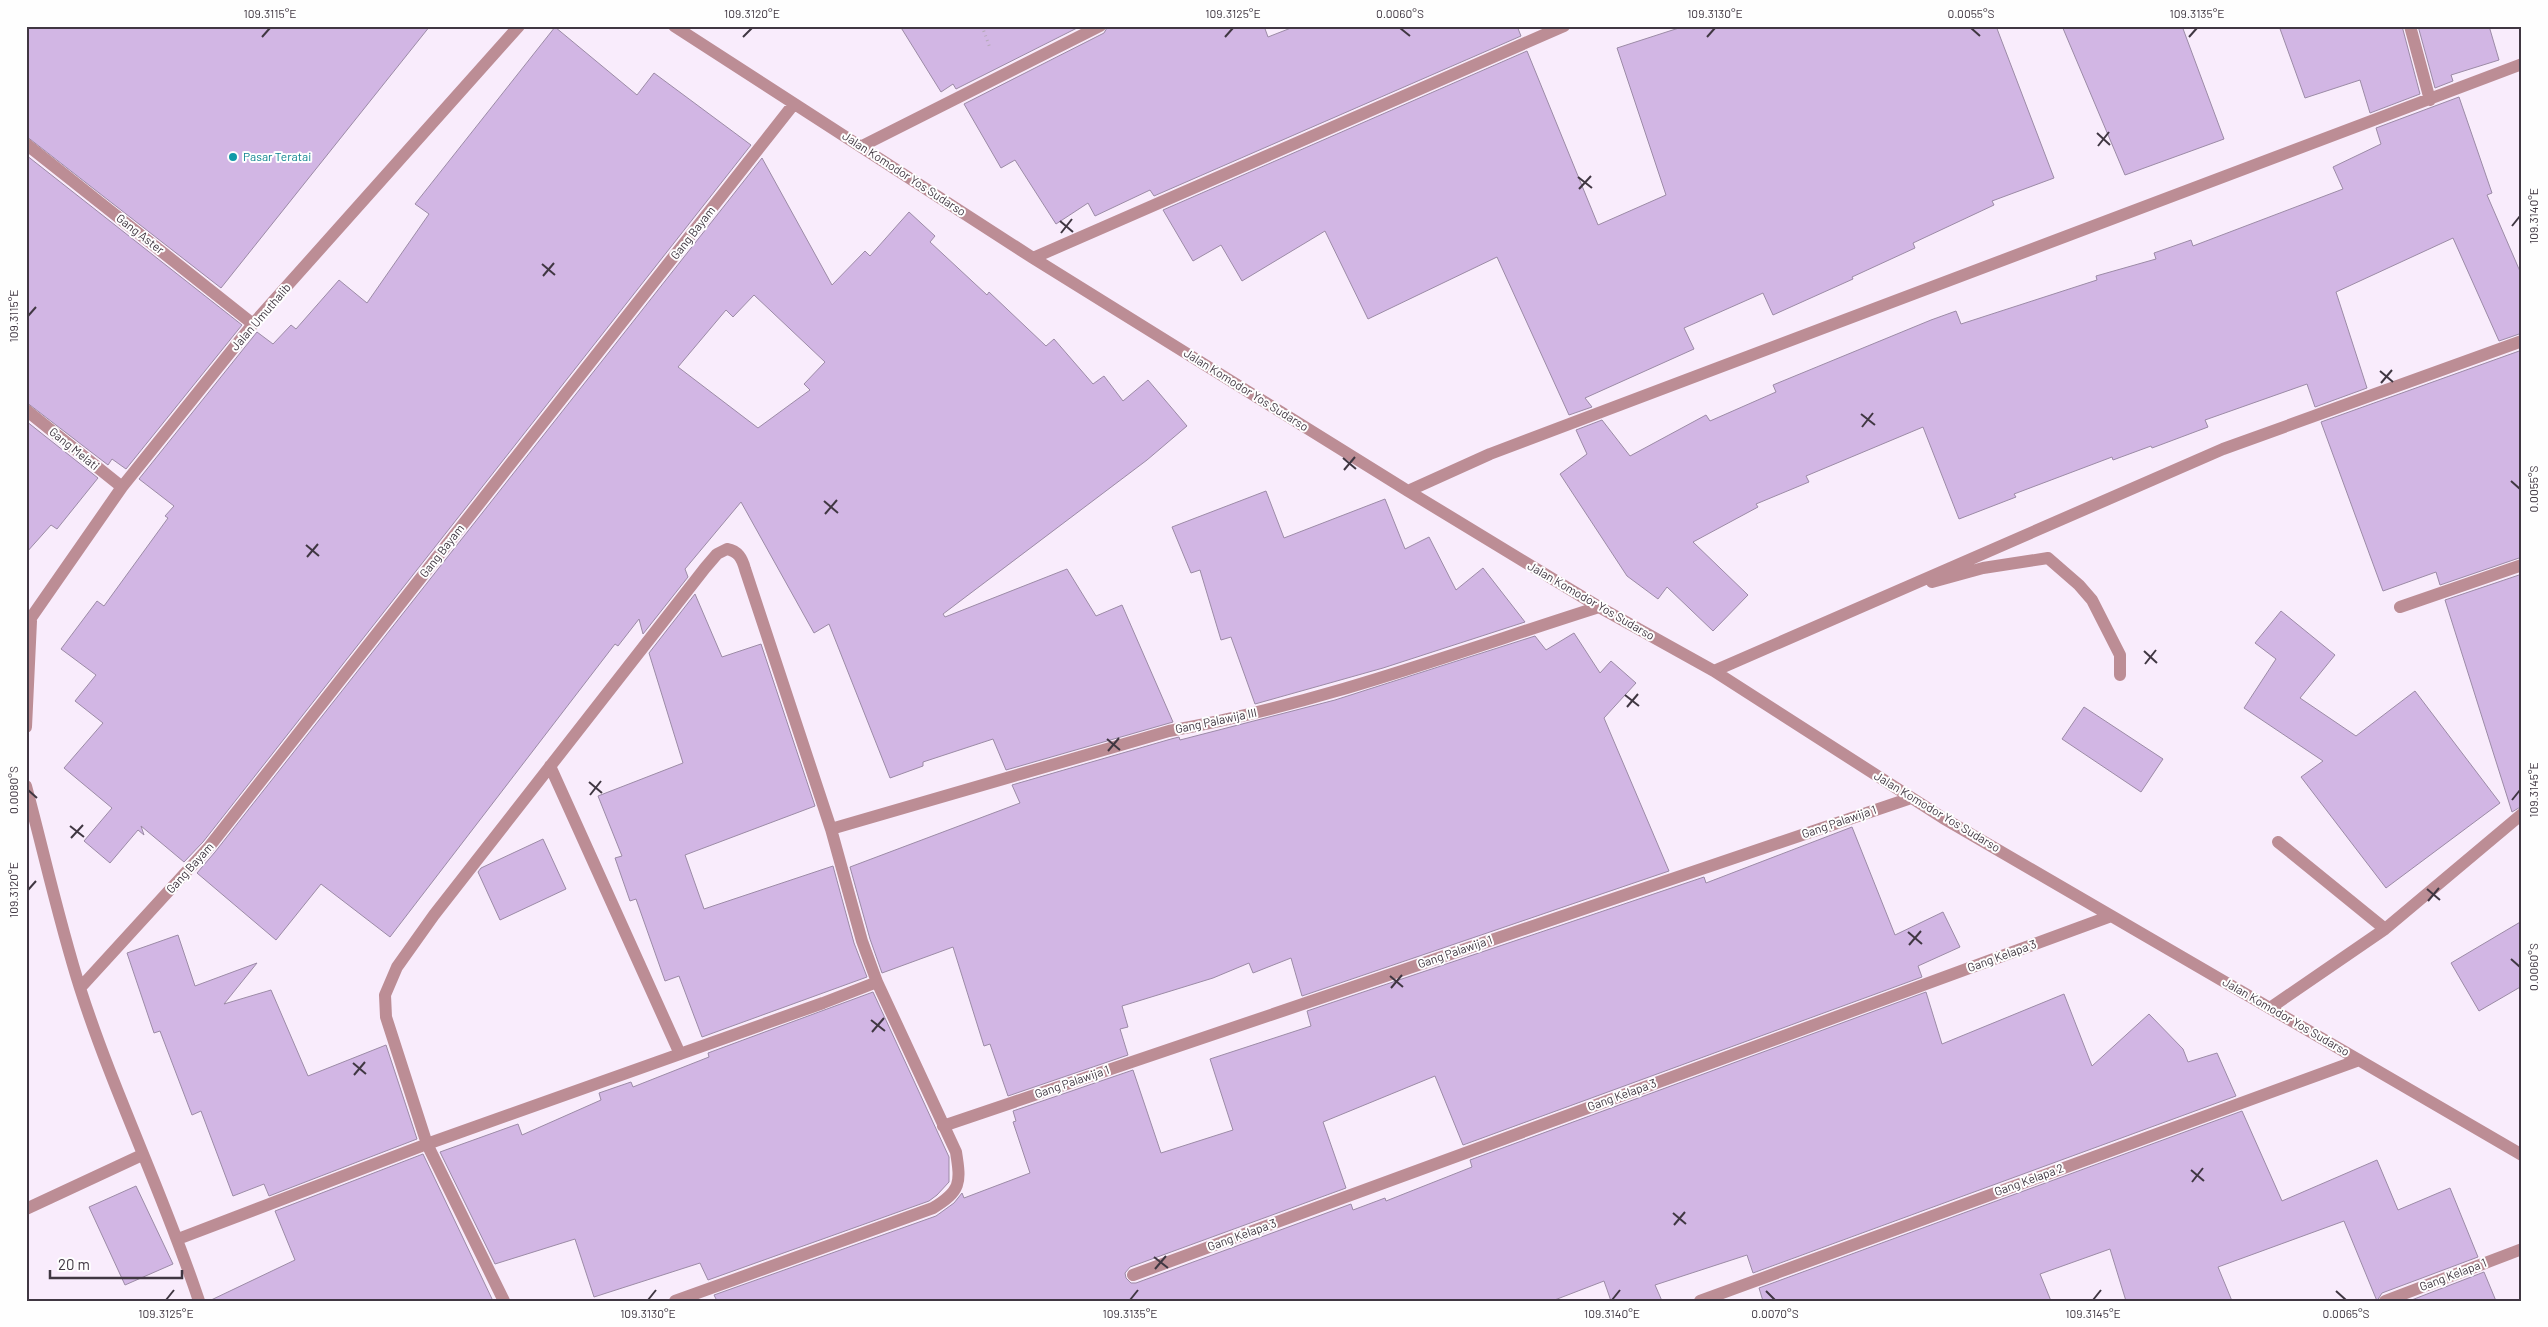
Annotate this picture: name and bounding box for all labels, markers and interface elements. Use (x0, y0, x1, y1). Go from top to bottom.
text: 109.3115°E (243, 6, 297, 20)
text: 109.3120°E (724, 6, 780, 20)
text: 109.3125°E (1205, 6, 1261, 20)
text: 0.0060°S (1376, 6, 1424, 20)
text: 109.3130°E (1687, 6, 1743, 20)
text: 0.0055°S (1947, 6, 1995, 20)
text: 109.3135°E (2169, 6, 2225, 20)
street label: Jalan Komodor Yos Sudarso (840, 128, 969, 218)
place label: Pasar Teratai (243, 149, 311, 163)
marker: Pasar Teratai (227, 151, 239, 163)
text: 109.3140°E (2526, 188, 2540, 244)
street label: Gang Bayam (667, 203, 717, 262)
street label: Gang Aster (114, 210, 168, 257)
street label: Jalan Umuthalib (227, 280, 293, 353)
text: 109.3115°E (6, 289, 20, 343)
street label: Jalan Komodor Yos Sudarso (1182, 345, 1311, 433)
street label: Gang Melati (47, 424, 102, 473)
text: 0.0055°S (2526, 465, 2540, 513)
street label: Gang Bayam (416, 521, 466, 580)
street label: Jalan Komodor Yos Sudarso (1526, 558, 1657, 642)
street label: Gang Palawija III (1174, 705, 1258, 736)
text: 109.3145°E (2526, 762, 2540, 818)
text: 0.0080°S (6, 766, 20, 814)
street label: Jalan Komodor Yos Sudarso (1872, 768, 2003, 854)
street label: Gang Palawija 1 (1799, 802, 1878, 840)
street label: Gang Bayam (163, 839, 216, 896)
text: 109.3120°E (6, 862, 20, 918)
street label: Gang Palawija 1 (1415, 932, 1494, 970)
street label: Gang Kelapa 3 (1965, 936, 2038, 974)
text: 0.0060°S (2526, 943, 2540, 991)
street label: Jalan Komodor Yos Sudarso (2221, 974, 2352, 1058)
street label: Gang Palawija 1 (1032, 1062, 1111, 1100)
street label: Gang Kelapa 3 (1585, 1075, 1658, 1113)
street label: Gang Kelapa 2 (1992, 1160, 2065, 1198)
street label: Gang Kelapa 3 (1205, 1215, 1278, 1253)
scale bar (50, 1247, 182, 1279)
text: 20 m (58, 1255, 90, 1273)
street label: Gang Kelapa 1 (2417, 1255, 2488, 1293)
text: 109.3125°E (138, 1306, 194, 1320)
text: 109.3130°E (620, 1306, 676, 1320)
text: 109.3135°E (1102, 1306, 1158, 1320)
text: 109.3140°E (1584, 1306, 1640, 1320)
text: 0.0070°S (1751, 1306, 1799, 1320)
text: 109.3145°E (2065, 1306, 2121, 1320)
text: 0.0065°S (2322, 1306, 2370, 1320)

